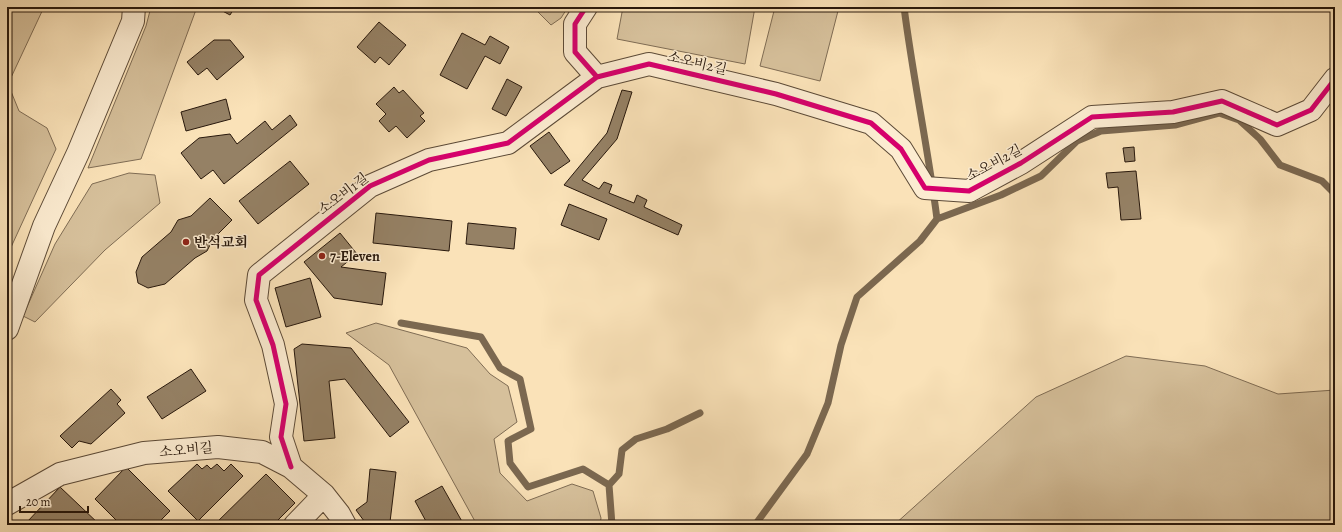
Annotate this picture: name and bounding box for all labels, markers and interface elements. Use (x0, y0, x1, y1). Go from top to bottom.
street label: 소오비2길 (665, 47, 729, 79)
street label: 소오비2길 (963, 140, 1025, 186)
street label: 소오비1길 (314, 169, 372, 219)
place label: 반석교회 (194, 233, 248, 252)
marker: 반석교회 (181, 237, 191, 247)
place label: 7-Eleven (330, 247, 380, 266)
marker: 7-Eleven (317, 251, 327, 261)
street label: 소오비길 (158, 438, 214, 462)
scale bar (20, 488, 88, 514)
text: 20 m (26, 494, 50, 510)

